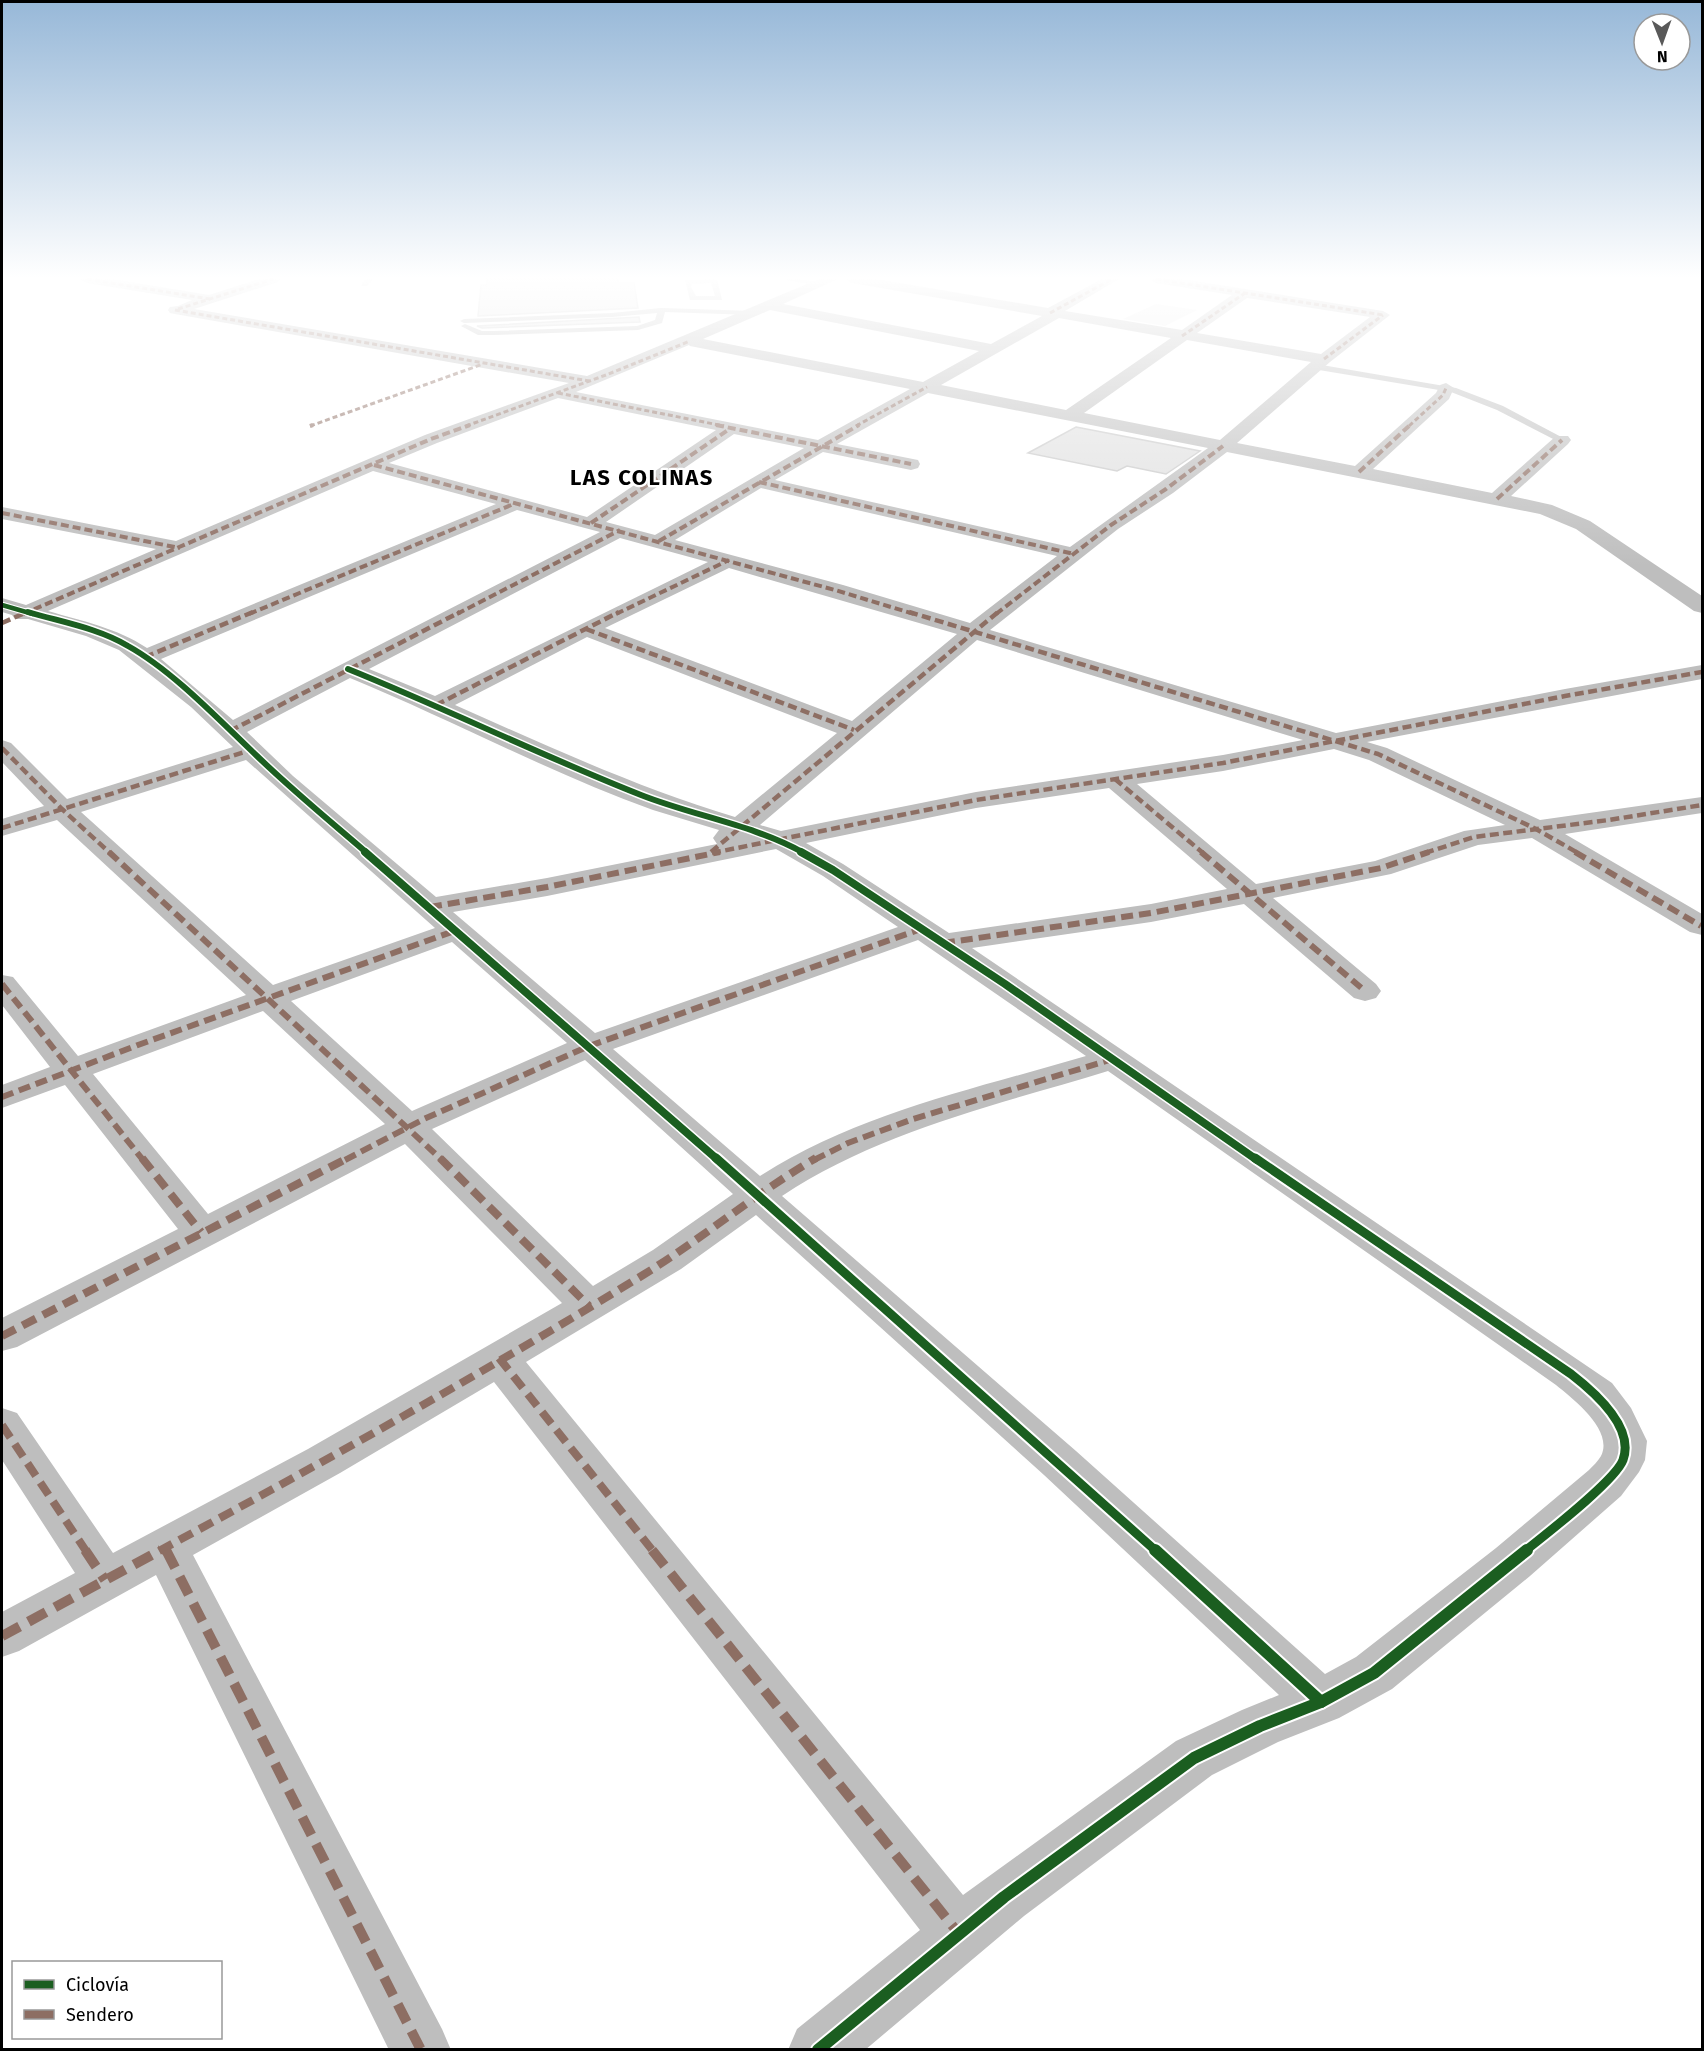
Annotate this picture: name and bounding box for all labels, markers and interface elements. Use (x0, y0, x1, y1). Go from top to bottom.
north arrow (1632, 12, 1692, 72)
text: N (1657, 47, 1668, 66)
district label: LAS COLINAS (570, 464, 714, 491)
legend (12, 1961, 222, 2039)
text: Ciclovía (66, 1974, 129, 1996)
text: Sendero (66, 2004, 134, 2026)

